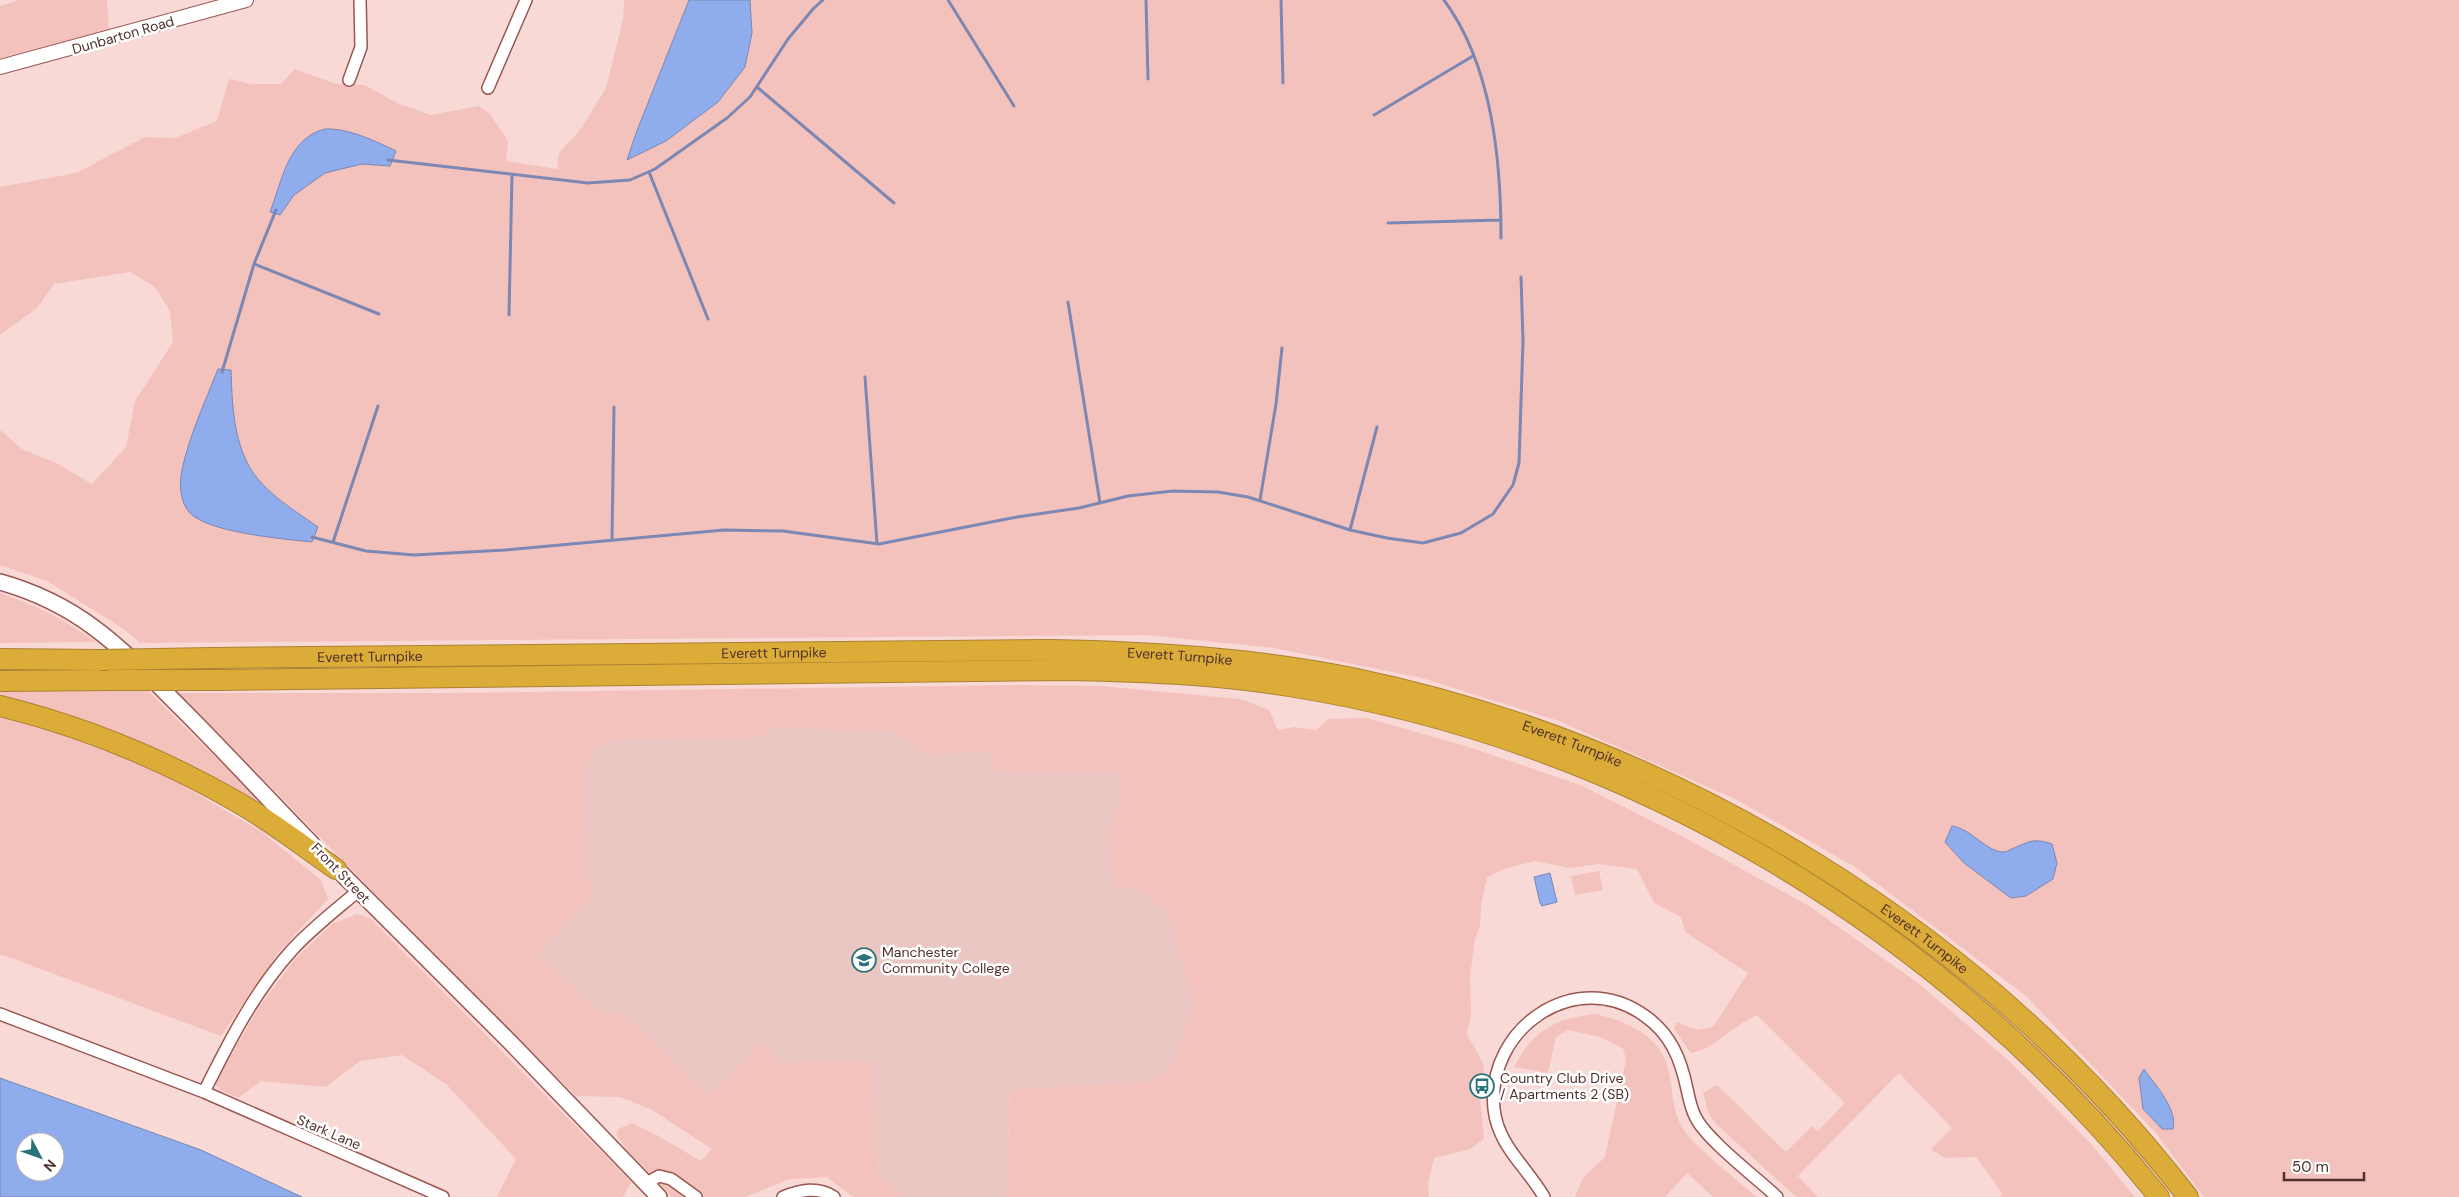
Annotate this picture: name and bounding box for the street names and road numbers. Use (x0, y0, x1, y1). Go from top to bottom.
street label: Dunbarton Road (70, 12, 176, 58)
street label: Everett Turnpike (721, 643, 827, 662)
street label: Everett Turnpike (1127, 643, 1233, 669)
street label: Everett Turnpike (317, 647, 423, 666)
street label: Everett Turnpike (1520, 716, 1625, 771)
street label: Front Street (308, 839, 374, 907)
street label: Everett Turnpike (1877, 900, 1972, 978)
street label: Stark Lane (294, 1110, 364, 1154)

